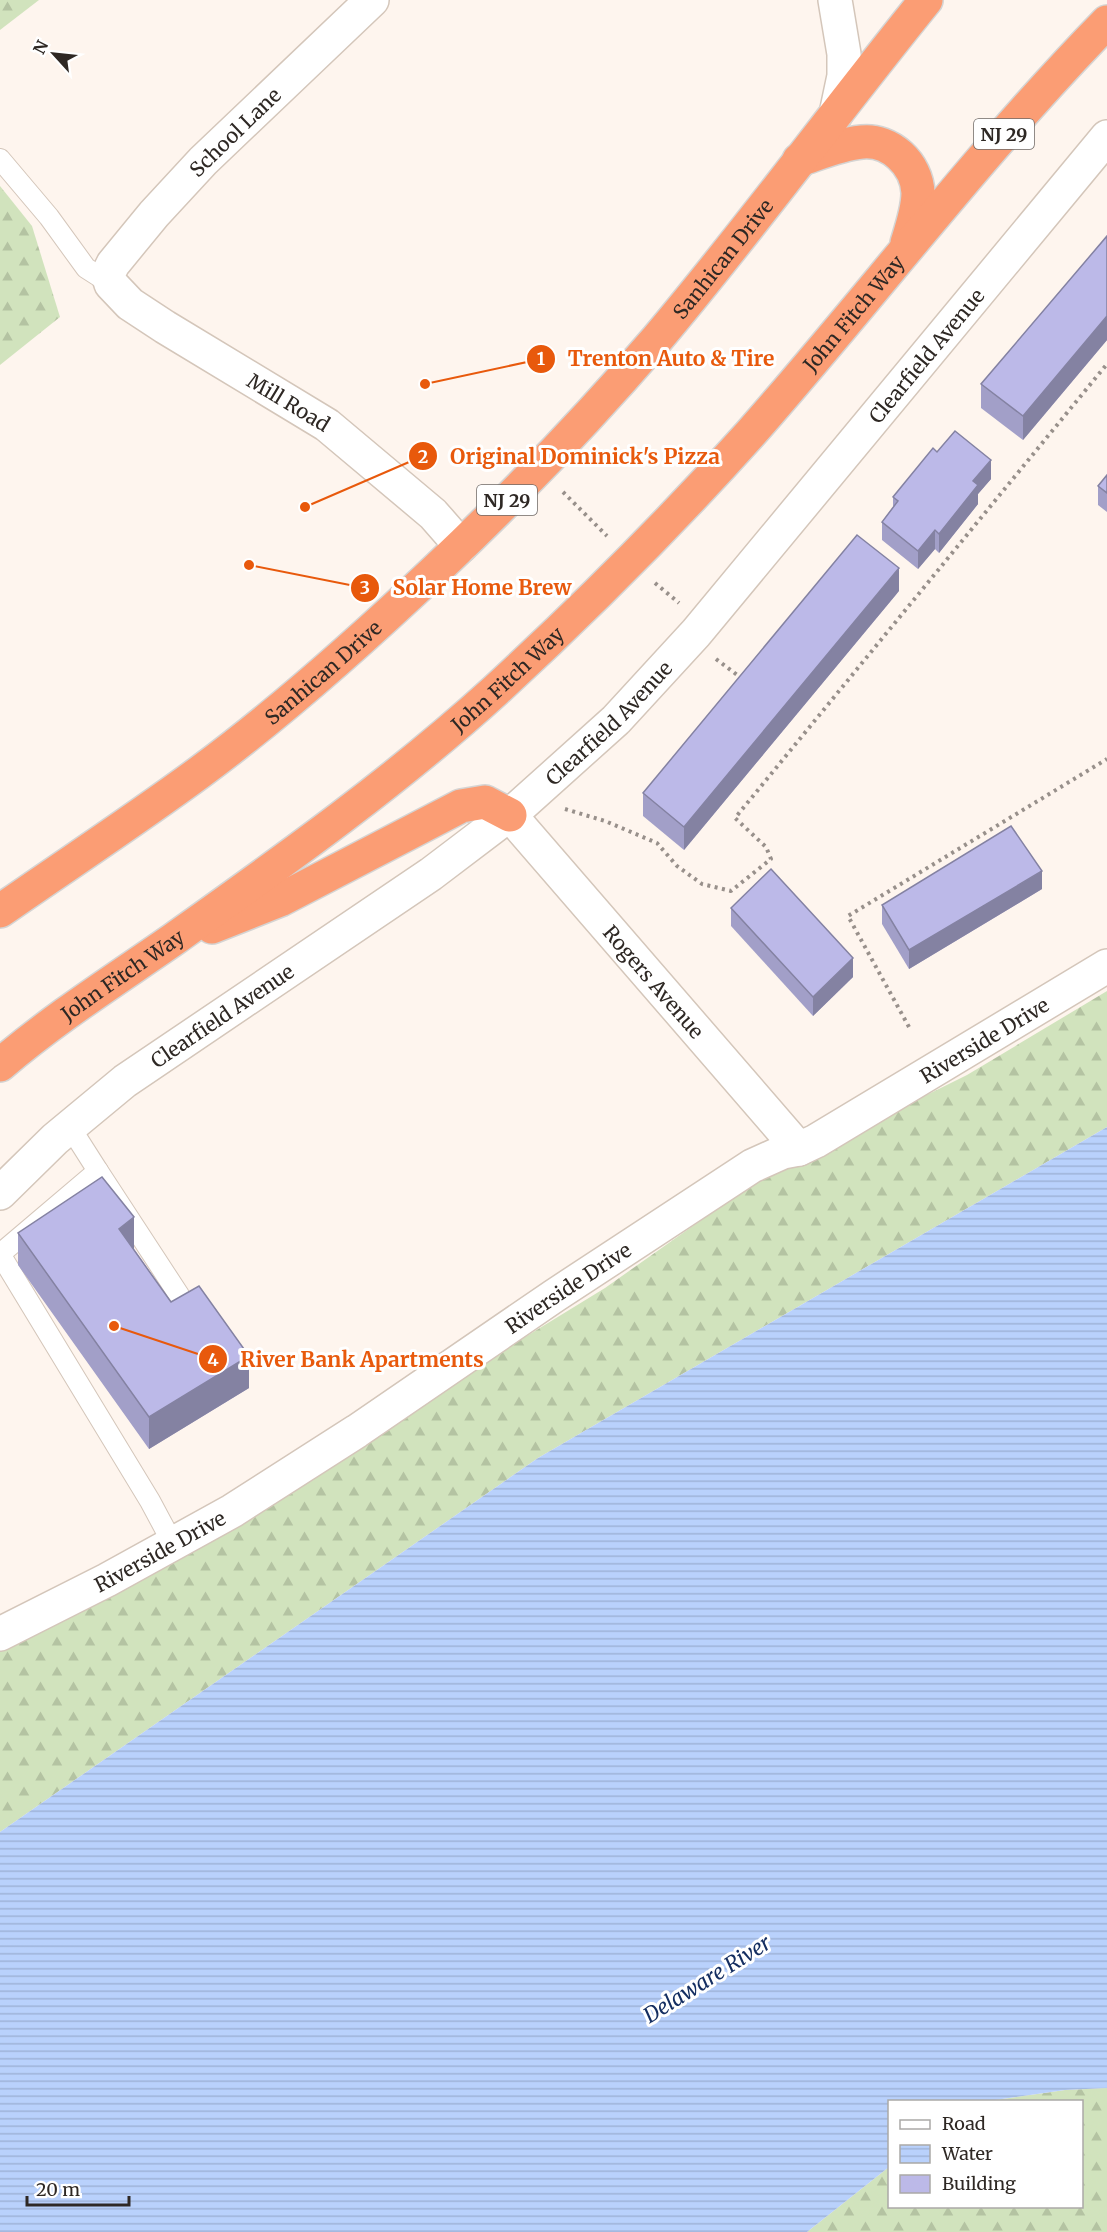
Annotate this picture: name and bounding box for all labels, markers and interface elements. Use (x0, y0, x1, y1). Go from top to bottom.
north arrow (24, 24, 84, 84)
text: N (29, 37, 53, 57)
street label: School Lane (184, 82, 286, 182)
road number: NJ 29 (974, 119, 1034, 149)
street label: Sanhican Drive (667, 194, 778, 324)
street label: John Fitch Way (797, 249, 909, 377)
street label: Clearfield Avenue (863, 283, 989, 428)
callout: Trenton Auto & Tire (526, 340, 787, 379)
text: Trenton Auto & Tire (568, 345, 774, 372)
text: 1 (537, 347, 545, 370)
street label: Mill Road (243, 367, 335, 436)
callout: Original Dominick's Pizza (408, 437, 732, 476)
text: Original Dominick's Pizza (450, 443, 720, 470)
text: 2 (418, 445, 428, 468)
road number: NJ 29 (477, 485, 537, 515)
callout: Solar Home Brew (350, 568, 583, 607)
text: Solar Home Brew (393, 574, 572, 601)
text: 3 (360, 576, 370, 599)
street label: Sanhican Drive (259, 615, 386, 729)
street label: John Fitch Way (445, 621, 569, 737)
street label: Clearfield Avenue (540, 655, 677, 790)
street label: Rogers Avenue (598, 920, 710, 1043)
street label: John Fitch Way (55, 923, 189, 1026)
street label: Clearfield Avenue (146, 958, 298, 1073)
street label: Riverside Drive (915, 992, 1053, 1088)
street label: Riverside Drive (500, 1237, 635, 1338)
callout: River Bank Apartments (198, 1340, 496, 1379)
text: River Bank Apartments (240, 1346, 484, 1373)
text: 4 (207, 1348, 219, 1371)
street label: Riverside Drive (90, 1505, 230, 1597)
water label: Delaware River (637, 1929, 776, 2029)
legend (888, 2100, 1083, 2208)
text: Road (942, 2112, 986, 2135)
text: Water (941, 2142, 993, 2165)
scale bar (27, 2169, 129, 2207)
text: Building (942, 2172, 1016, 2195)
text: 20 m (36, 2178, 80, 2201)

